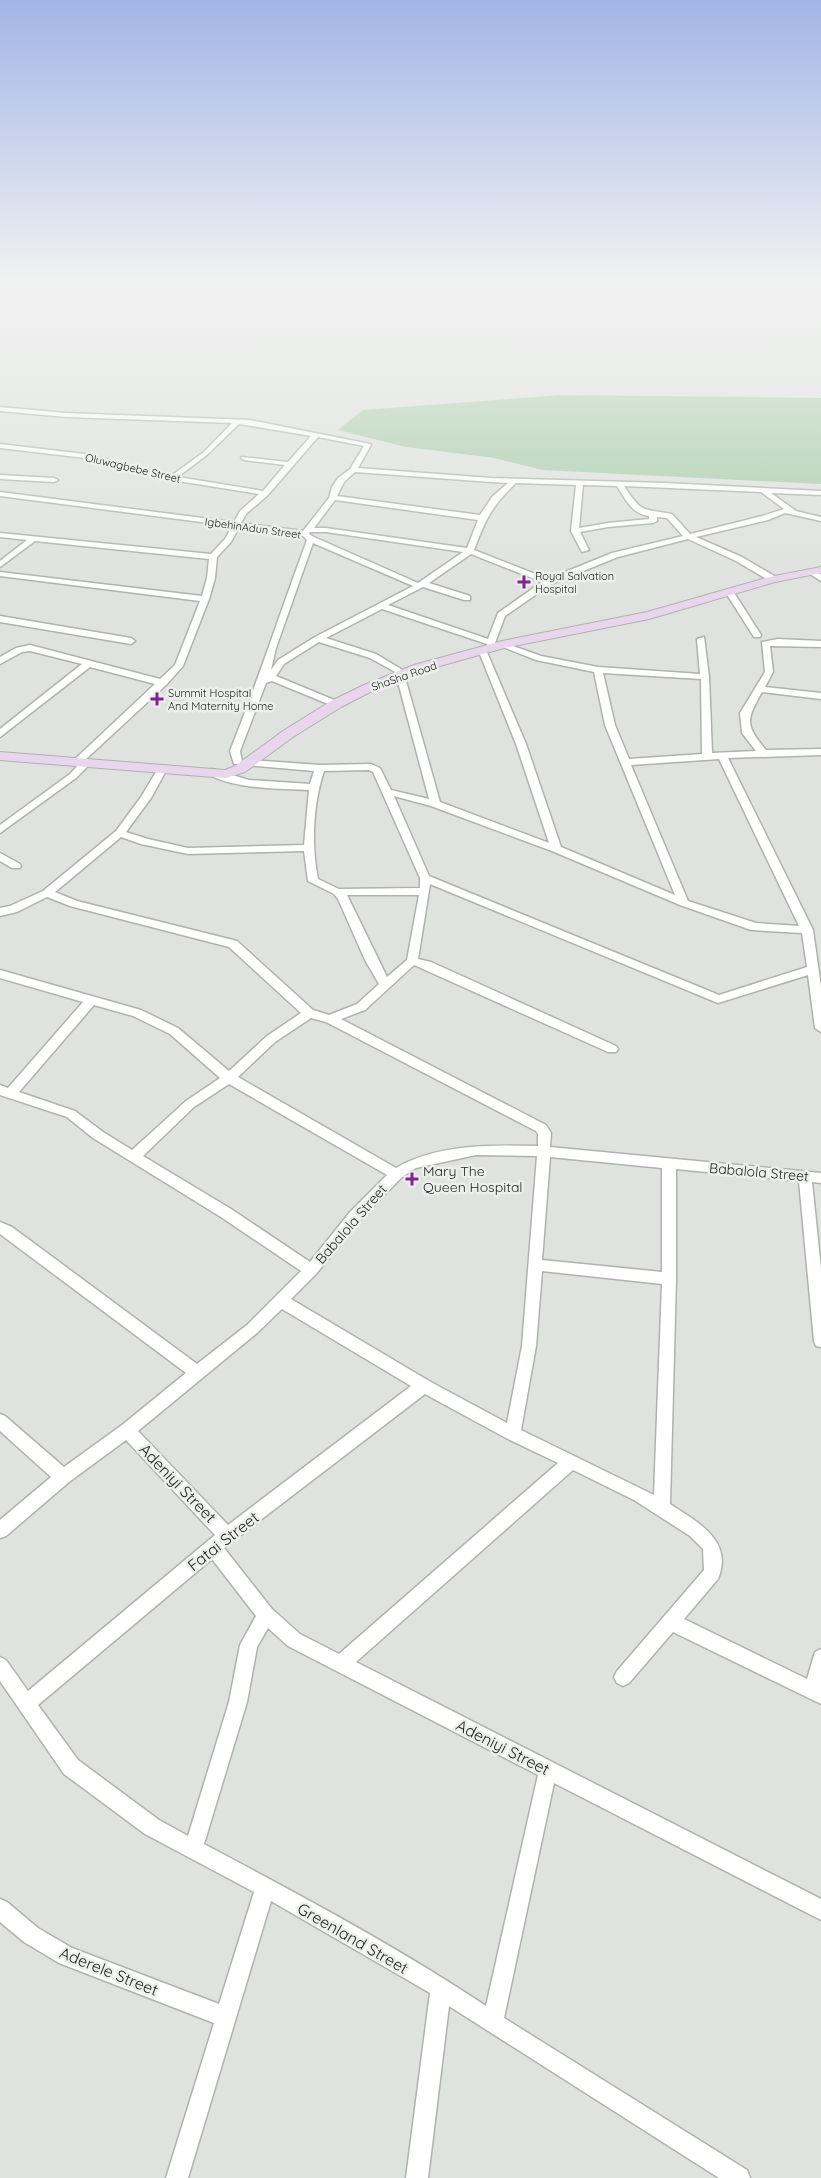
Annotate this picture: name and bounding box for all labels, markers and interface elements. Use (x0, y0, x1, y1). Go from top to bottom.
street label: Oluwagbebe Street (84, 450, 182, 486)
street label: IgbehinAdun Street (204, 514, 302, 542)
place label: Royal Salvation Hospital (535, 569, 614, 596)
marker: Royal Salvation Hospital (517, 575, 531, 589)
street label: ShaSha Road (369, 658, 439, 694)
place label: Summit Hospital And Maternity Home (168, 686, 274, 713)
marker: Summit Hospital And Maternity Home (150, 692, 164, 706)
street label: Babalola Street (708, 1159, 810, 1185)
place label: Mary The Queen Hospital (423, 1162, 523, 1196)
marker: Mary The Queen Hospital (405, 1172, 419, 1186)
street label: Babalola Street (311, 1180, 391, 1268)
street label: Adeniyi Street (135, 1439, 221, 1527)
street label: Fatai Street (183, 1507, 263, 1575)
street label: Adeniyi Street (453, 1715, 553, 1779)
street label: Greenland Street (294, 1898, 412, 1978)
street label: Aderele Street (57, 1942, 161, 2000)

